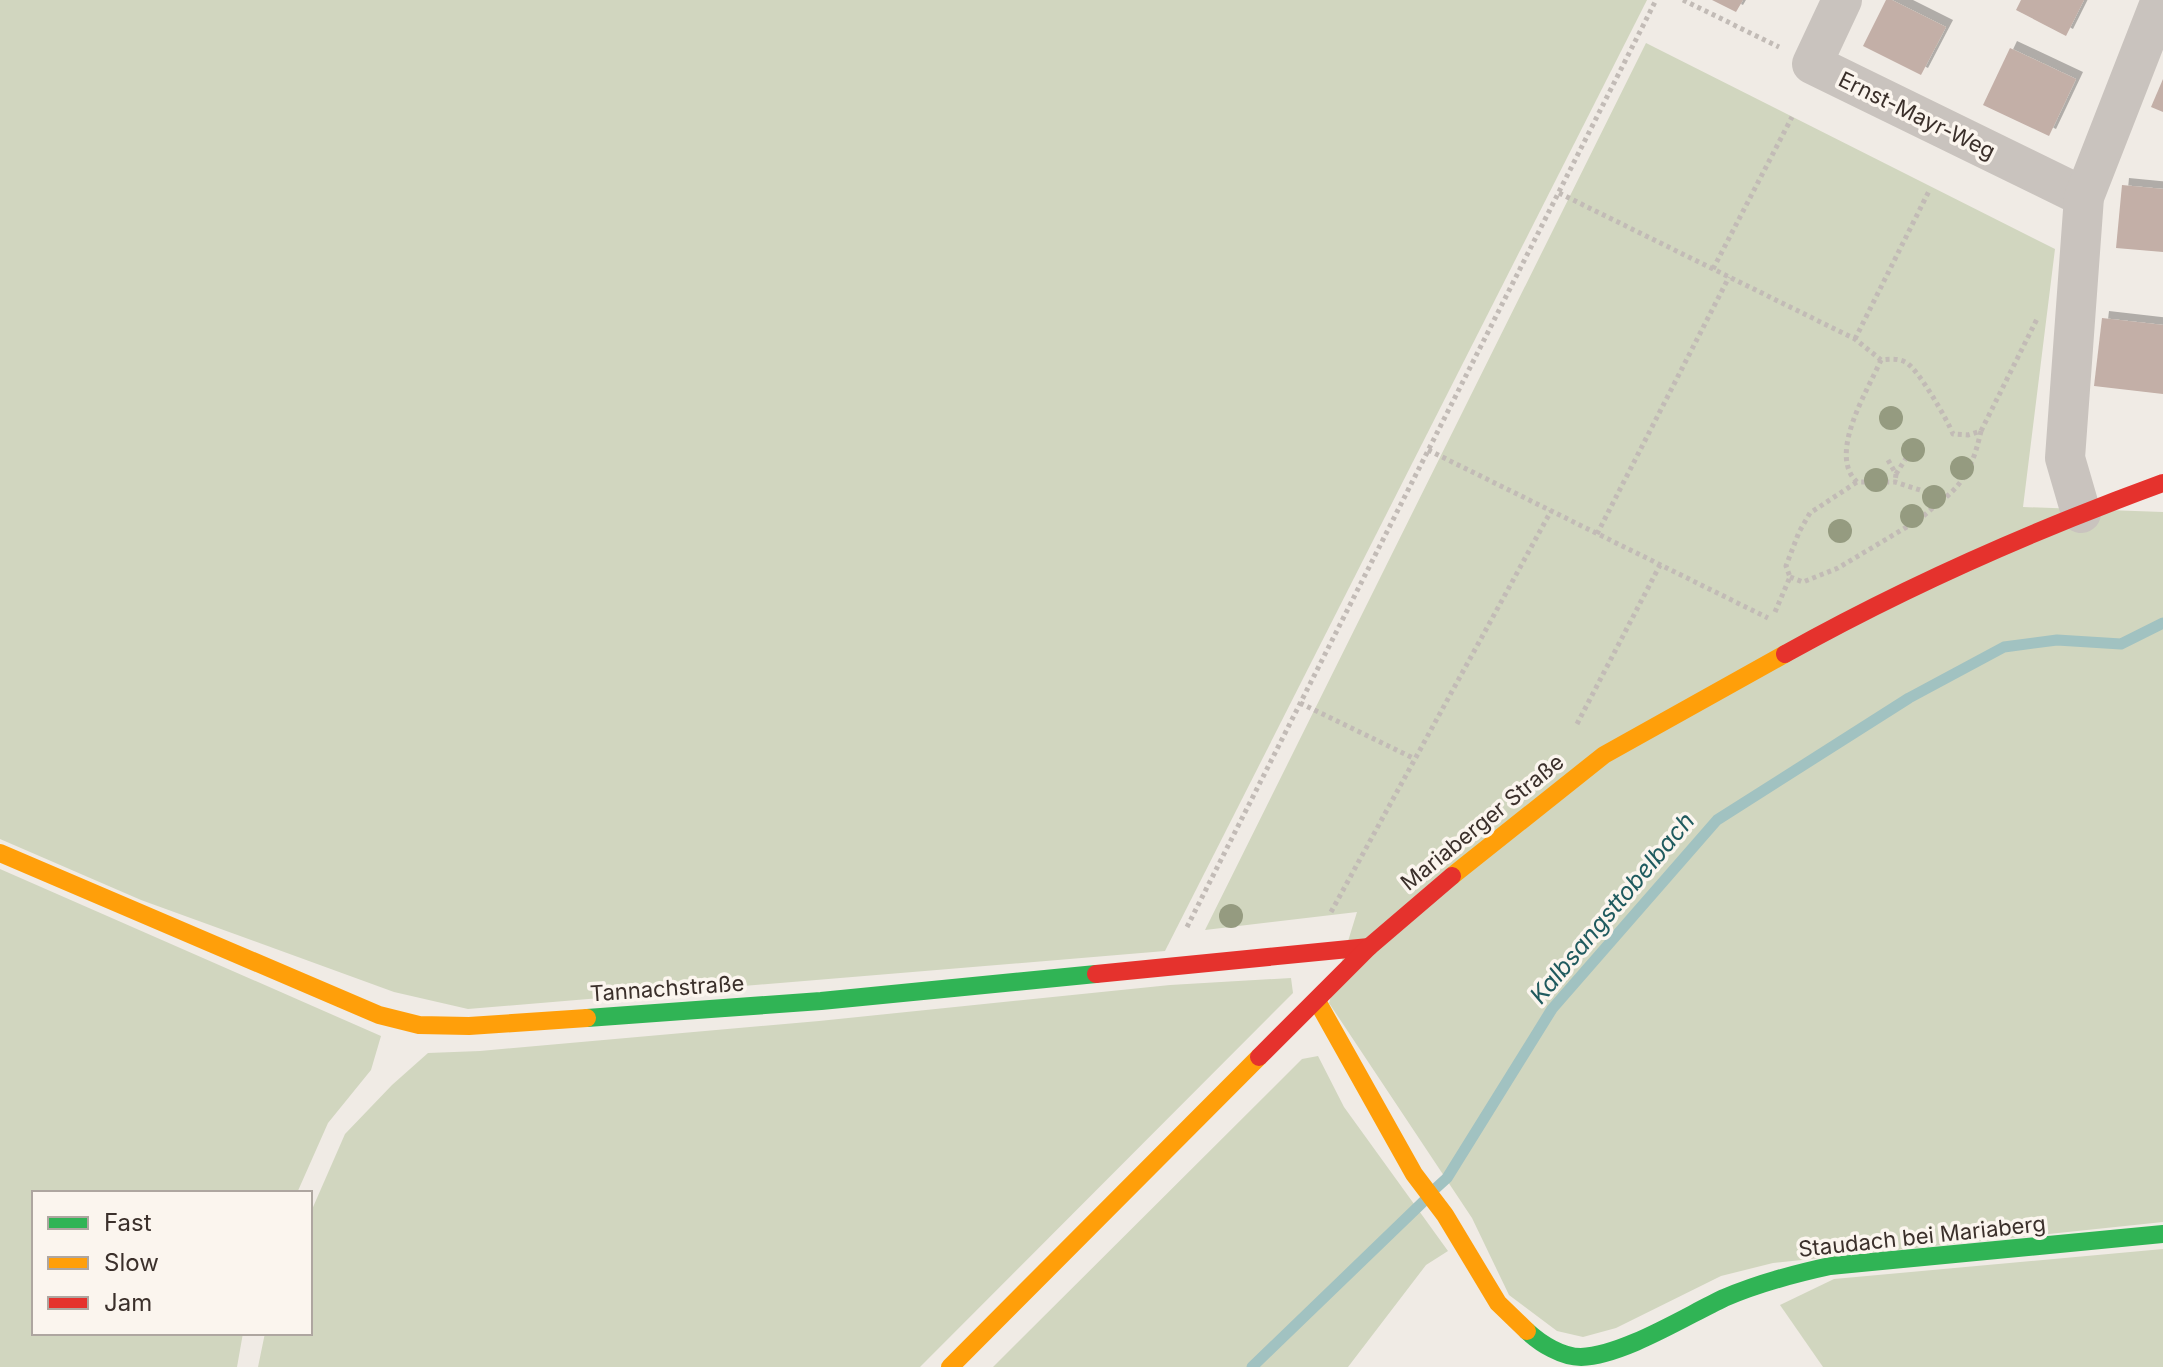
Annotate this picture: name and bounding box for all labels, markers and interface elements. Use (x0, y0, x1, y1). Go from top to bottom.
street label: Ernst-Mayr-Weg (1834, 66, 2000, 164)
street label: Mariaberger Straße (1395, 748, 1569, 896)
water label: Kalbsangsttobelbach (1524, 807, 1700, 1009)
street label: Tannachstraße (589, 970, 745, 1006)
legend (32, 1191, 312, 1335)
text: Fast (104, 1208, 152, 1237)
street label: Staudach bei Mariaberg (1797, 1210, 2047, 1262)
text: Slow (104, 1248, 159, 1277)
text: Jam (104, 1288, 152, 1317)

